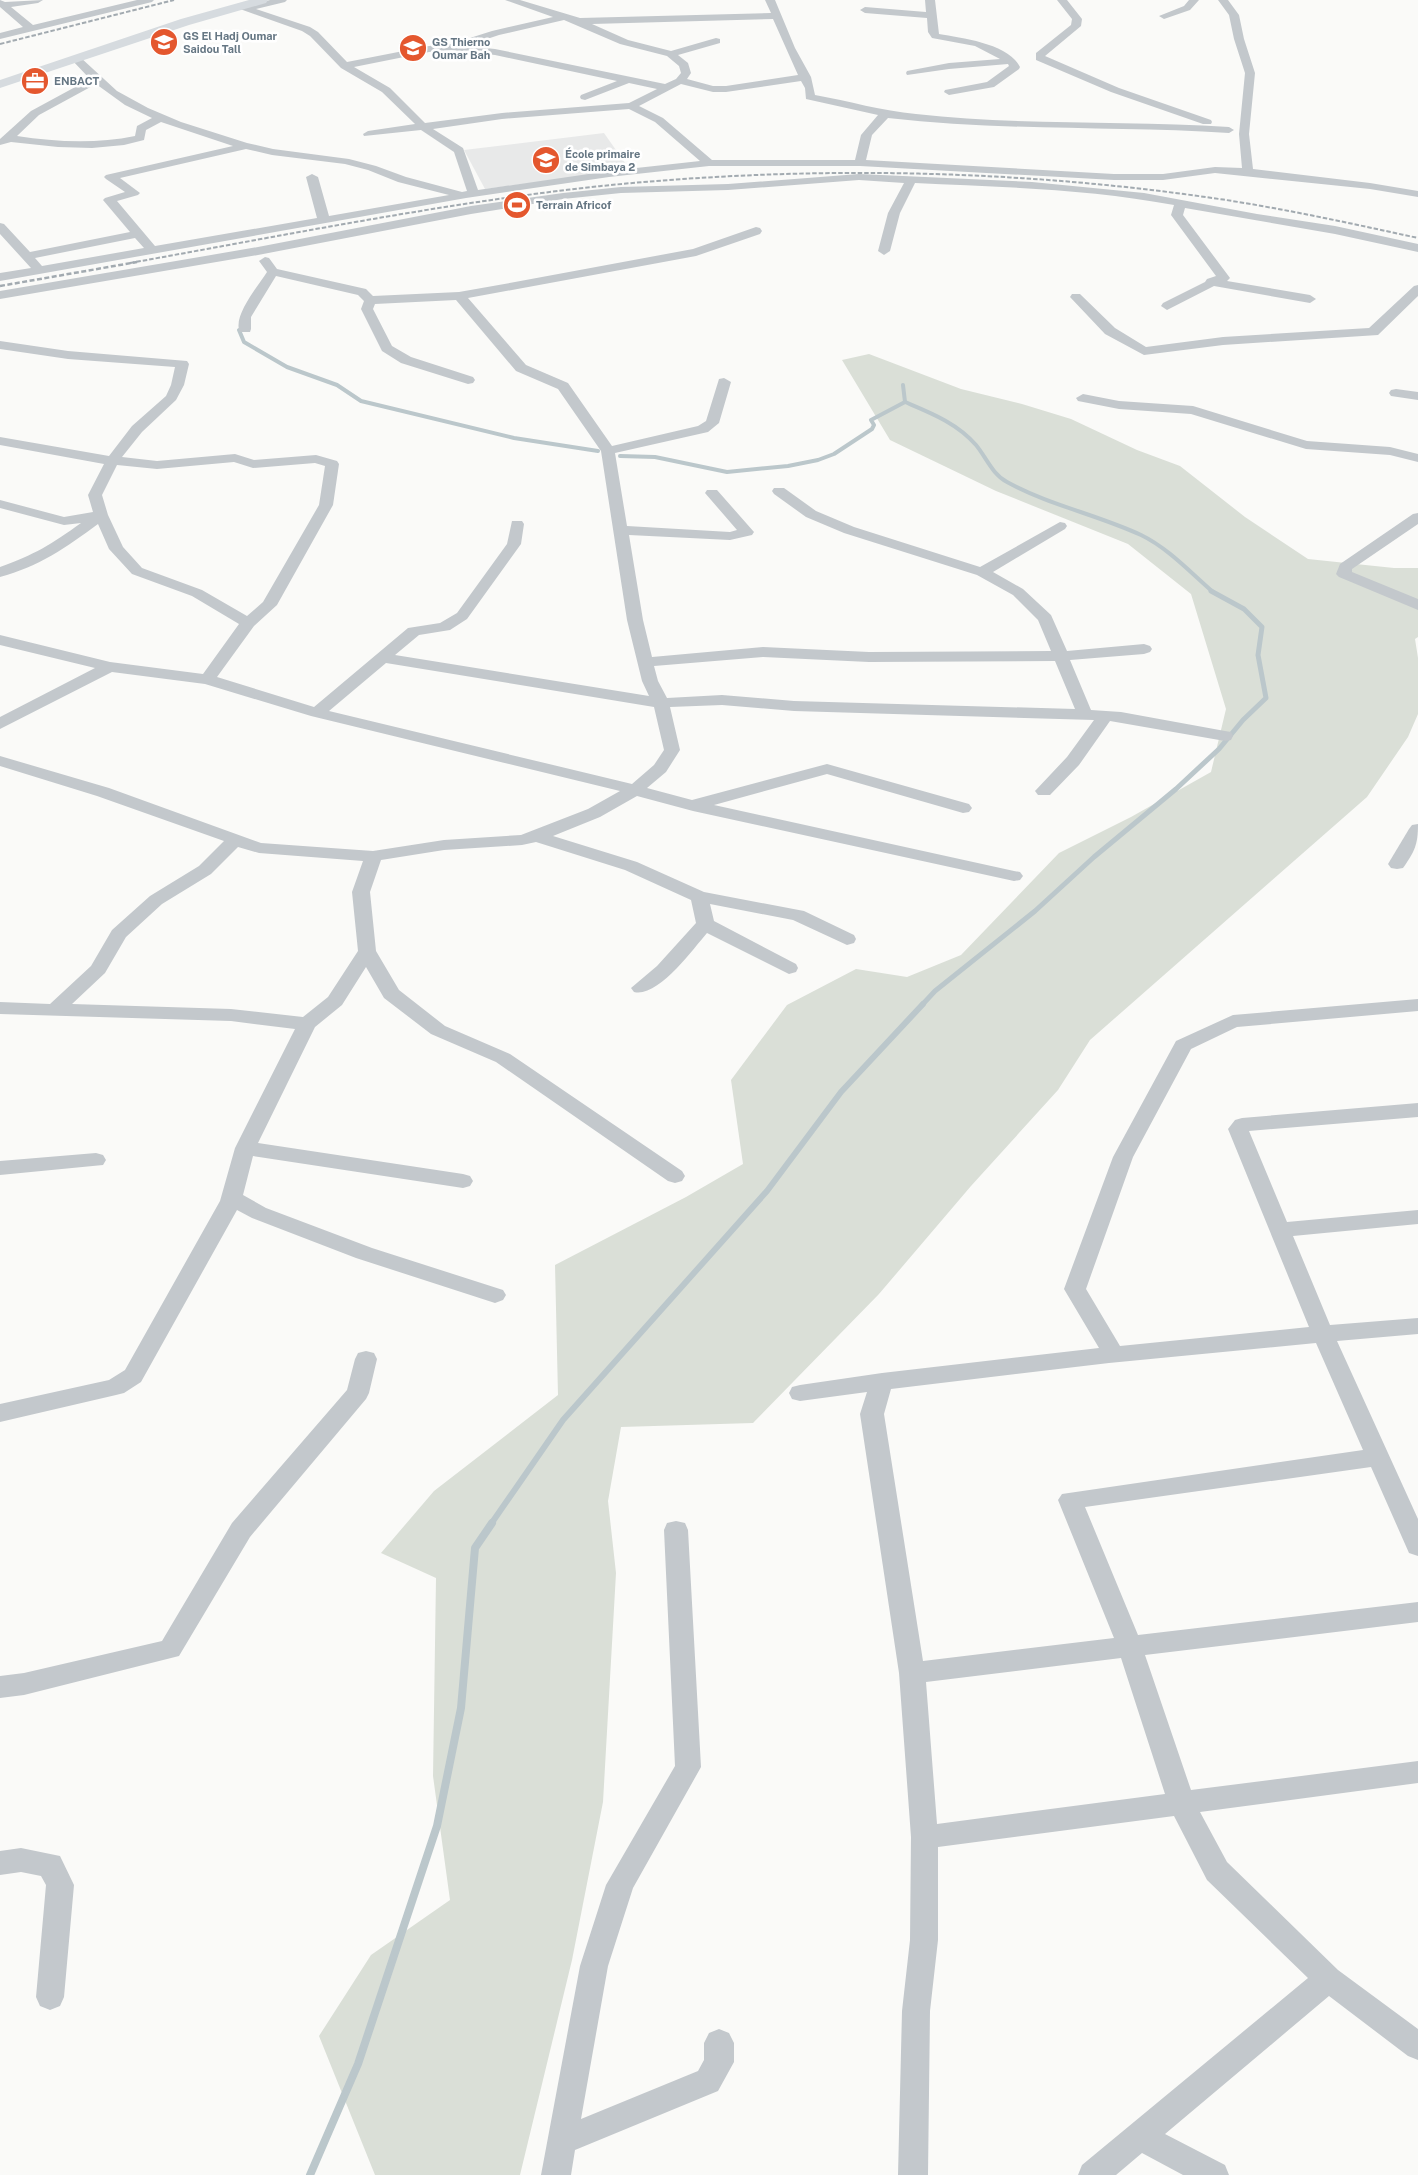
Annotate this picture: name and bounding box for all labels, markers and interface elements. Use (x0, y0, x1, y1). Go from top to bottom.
school or university icon: GS El Hadj Oumar Saidou Tall (149, 27, 179, 57)
place label: GS El Hadj Oumar Saidou Tall (183, 30, 277, 55)
school or university icon: GS Thierno Oumar Bah (398, 33, 428, 63)
place label: GS Thierno Oumar Bah (432, 36, 490, 61)
office icon: ENBACT (20, 66, 50, 96)
place label: ENBACT (54, 75, 99, 87)
school or university icon: École primaire de Simbaya 2 (531, 145, 561, 175)
place label: École primaire de Simbaya 2 (565, 147, 640, 173)
sports icon: Terrain Africof (502, 190, 532, 220)
place label: Terrain Africof (536, 199, 612, 211)

